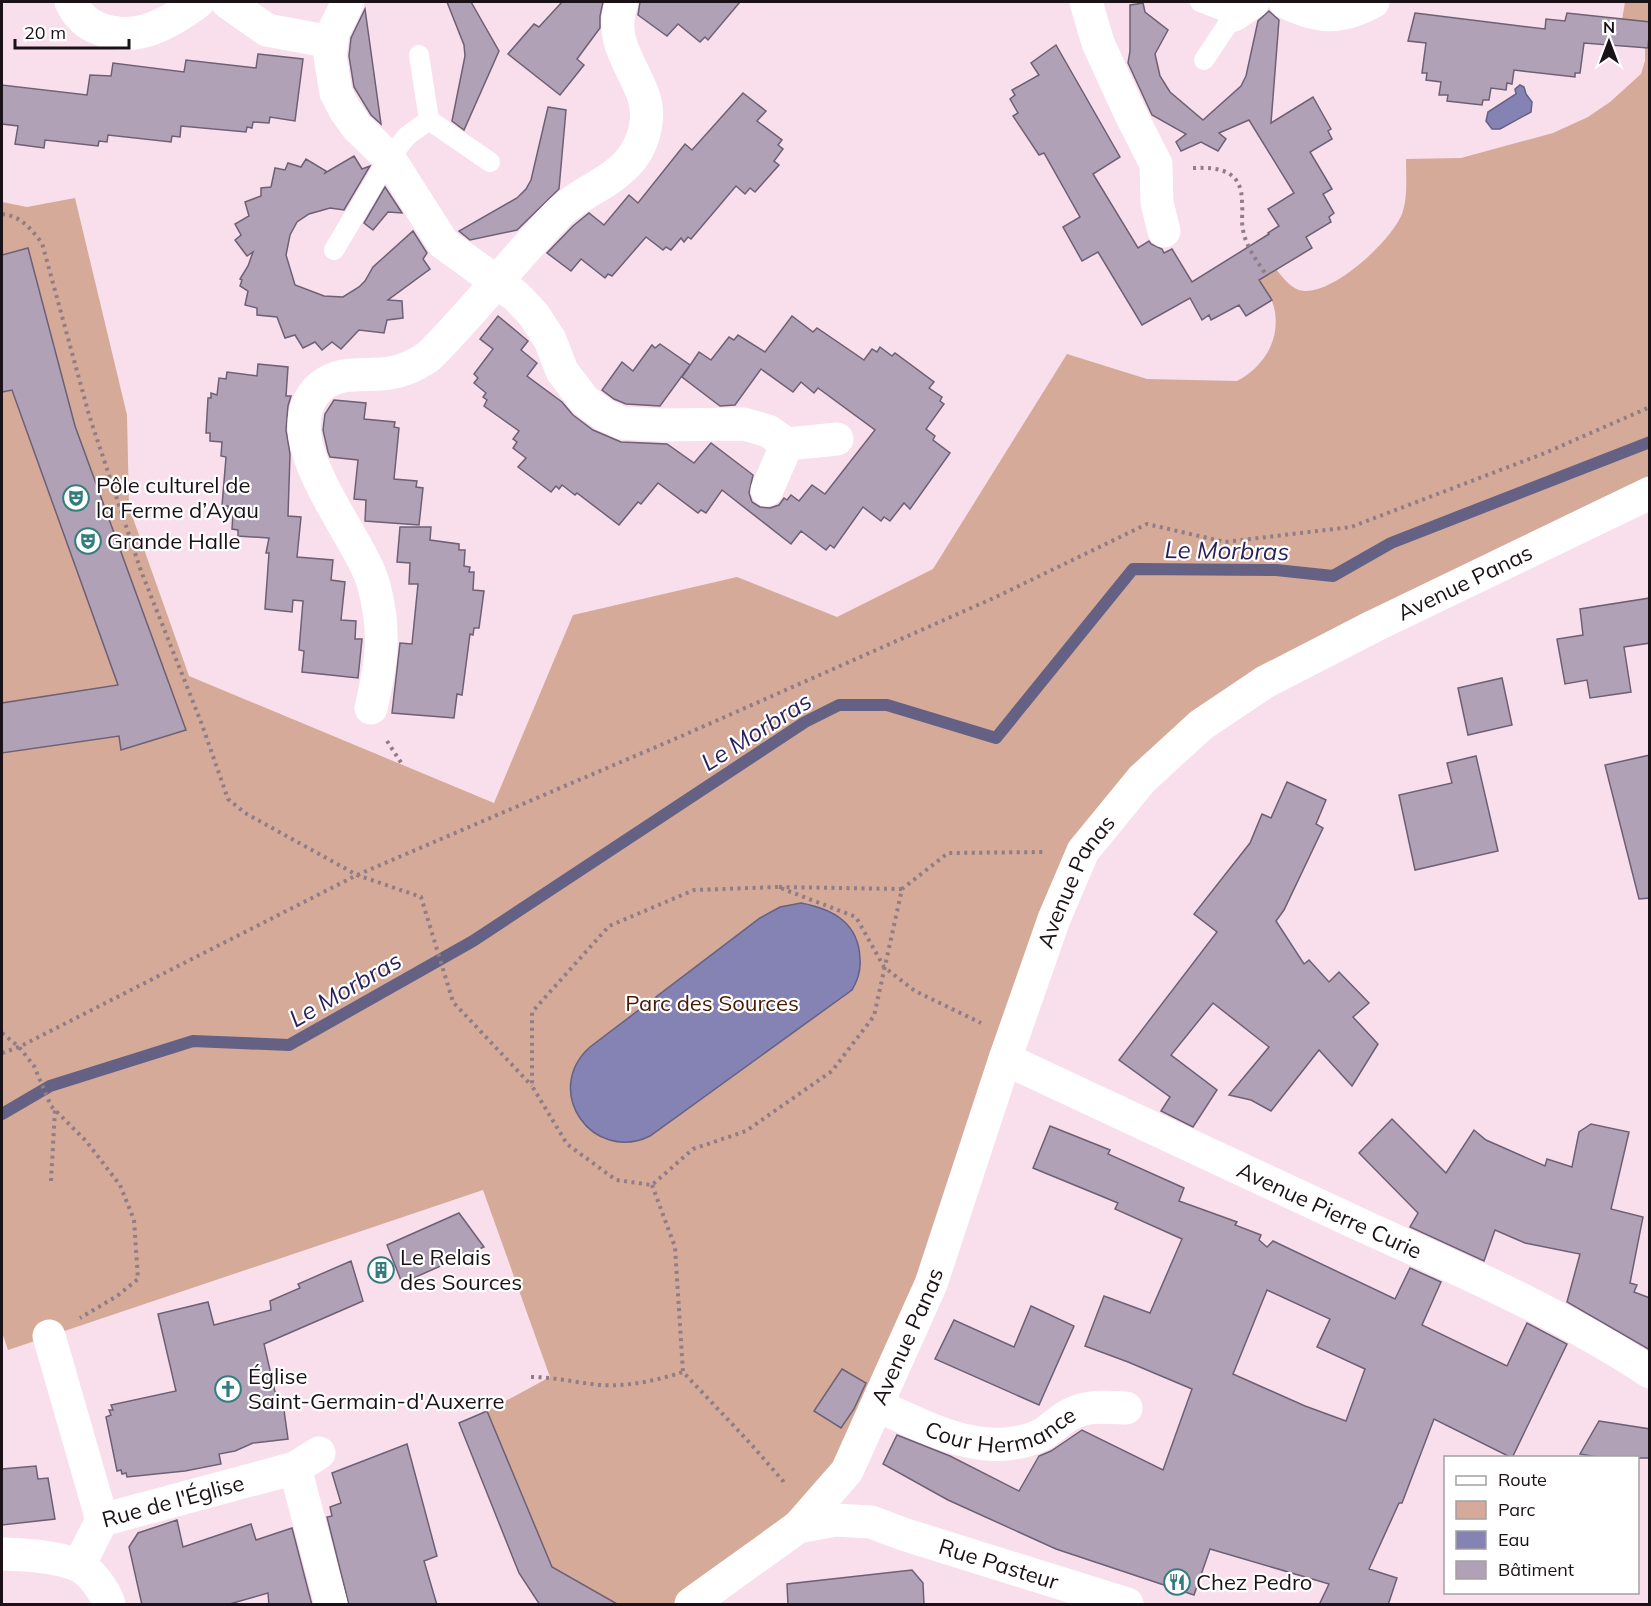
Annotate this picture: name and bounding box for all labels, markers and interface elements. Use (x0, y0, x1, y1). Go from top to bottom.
scale bar (15, 12, 129, 50)
north arrow (1579, 12, 1639, 72)
text: N (1603, 17, 1615, 37)
text: 20 m (24, 21, 66, 44)
place label: Pôle culturel de la Ferme d’Ayau (96, 471, 259, 524)
theatre icon: Pôle culturel de la Ferme d’Ayau (61, 483, 91, 513)
theatre icon: Grande Halle (73, 526, 103, 556)
place label: Grande Halle (107, 527, 240, 555)
water label: Le Morbras (1164, 534, 1290, 566)
street label: Avenue Panas (1393, 538, 1537, 627)
water label: Le Morbras (695, 685, 817, 777)
street label: Avenue Panas (1031, 809, 1121, 952)
water label: Le Morbras (284, 945, 406, 1033)
park label: Parc des Sources (625, 989, 799, 1017)
street label: Avenue Pierre Curie (1233, 1156, 1426, 1265)
place label: Le Relais des Sources (400, 1243, 522, 1296)
building icon: Le Relais des Sources (366, 1255, 396, 1285)
street label: Avenue Panas (865, 1265, 949, 1409)
place label: Église Saint-Germain-d'Auxerre (248, 1362, 505, 1415)
church icon: Église Saint-Germain-d'Auxerre (213, 1374, 243, 1404)
street label: Cour Hermance (921, 1400, 1080, 1459)
legend (1444, 1456, 1639, 1594)
street label: Rue de l'Église (99, 1468, 247, 1533)
text: Route (1498, 1468, 1547, 1491)
text: Parc (1498, 1498, 1536, 1521)
text: Eau (1498, 1528, 1530, 1551)
street label: Rue Pasteur (935, 1532, 1062, 1596)
text: Bâtiment (1498, 1558, 1574, 1581)
restaurant icon: Chez Pedro (1162, 1567, 1192, 1597)
place label: Chez Pedro (1196, 1568, 1312, 1596)

